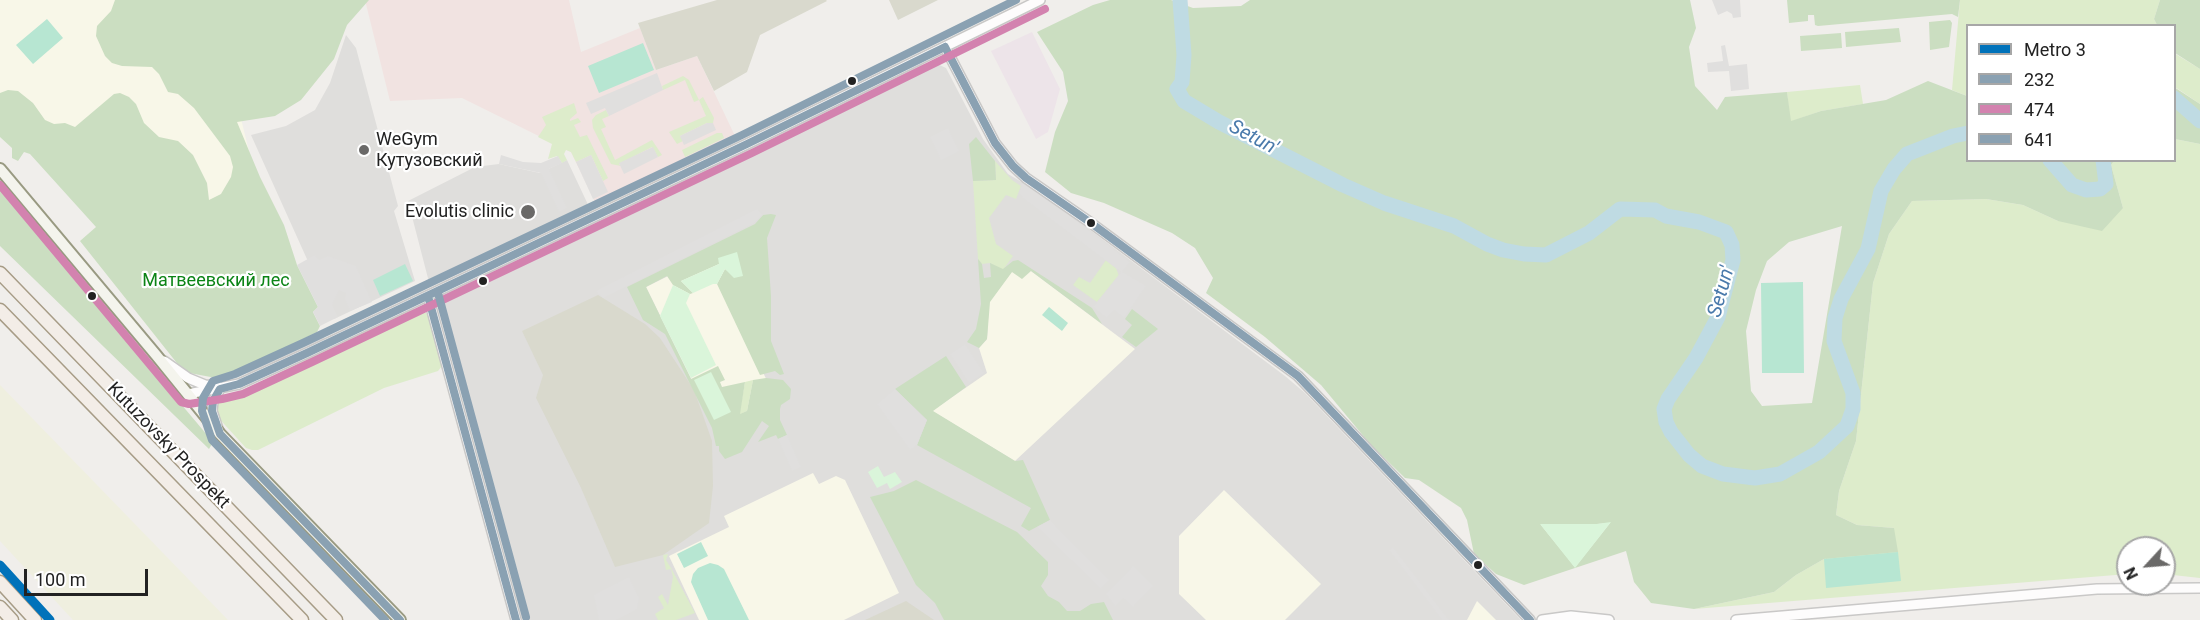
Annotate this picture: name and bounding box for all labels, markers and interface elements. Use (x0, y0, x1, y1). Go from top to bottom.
legend (1966, 24, 2176, 162)
text: Metro 3 (2024, 39, 2086, 60)
text: 232 (2024, 69, 2054, 90)
unlabelled marker (846, 75, 858, 87)
text: 474 (2024, 99, 2054, 120)
water label: Setun' (1224, 115, 1282, 161)
place label: WeGym Кутузовский (376, 129, 483, 172)
text: 641 (2024, 129, 2054, 150)
marker: WeGym Кутузовский (357, 143, 371, 157)
place label: Evolutis clinic (405, 201, 514, 223)
marker: Evolutis clinic (519, 203, 537, 221)
unlabelled marker (1085, 217, 1097, 229)
water label: Setun' (1703, 264, 1741, 320)
park label: Матвеевский лес (142, 270, 290, 292)
unlabelled marker (477, 275, 489, 287)
unlabelled marker (86, 290, 98, 302)
street label: Kutuzovsky Prospekt (102, 378, 234, 514)
north arrow (2116, 536, 2176, 596)
scale bar (27, 557, 152, 595)
unlabelled marker (1472, 559, 1484, 571)
text: N (2120, 564, 2142, 582)
text: 100 m (35, 569, 86, 590)

